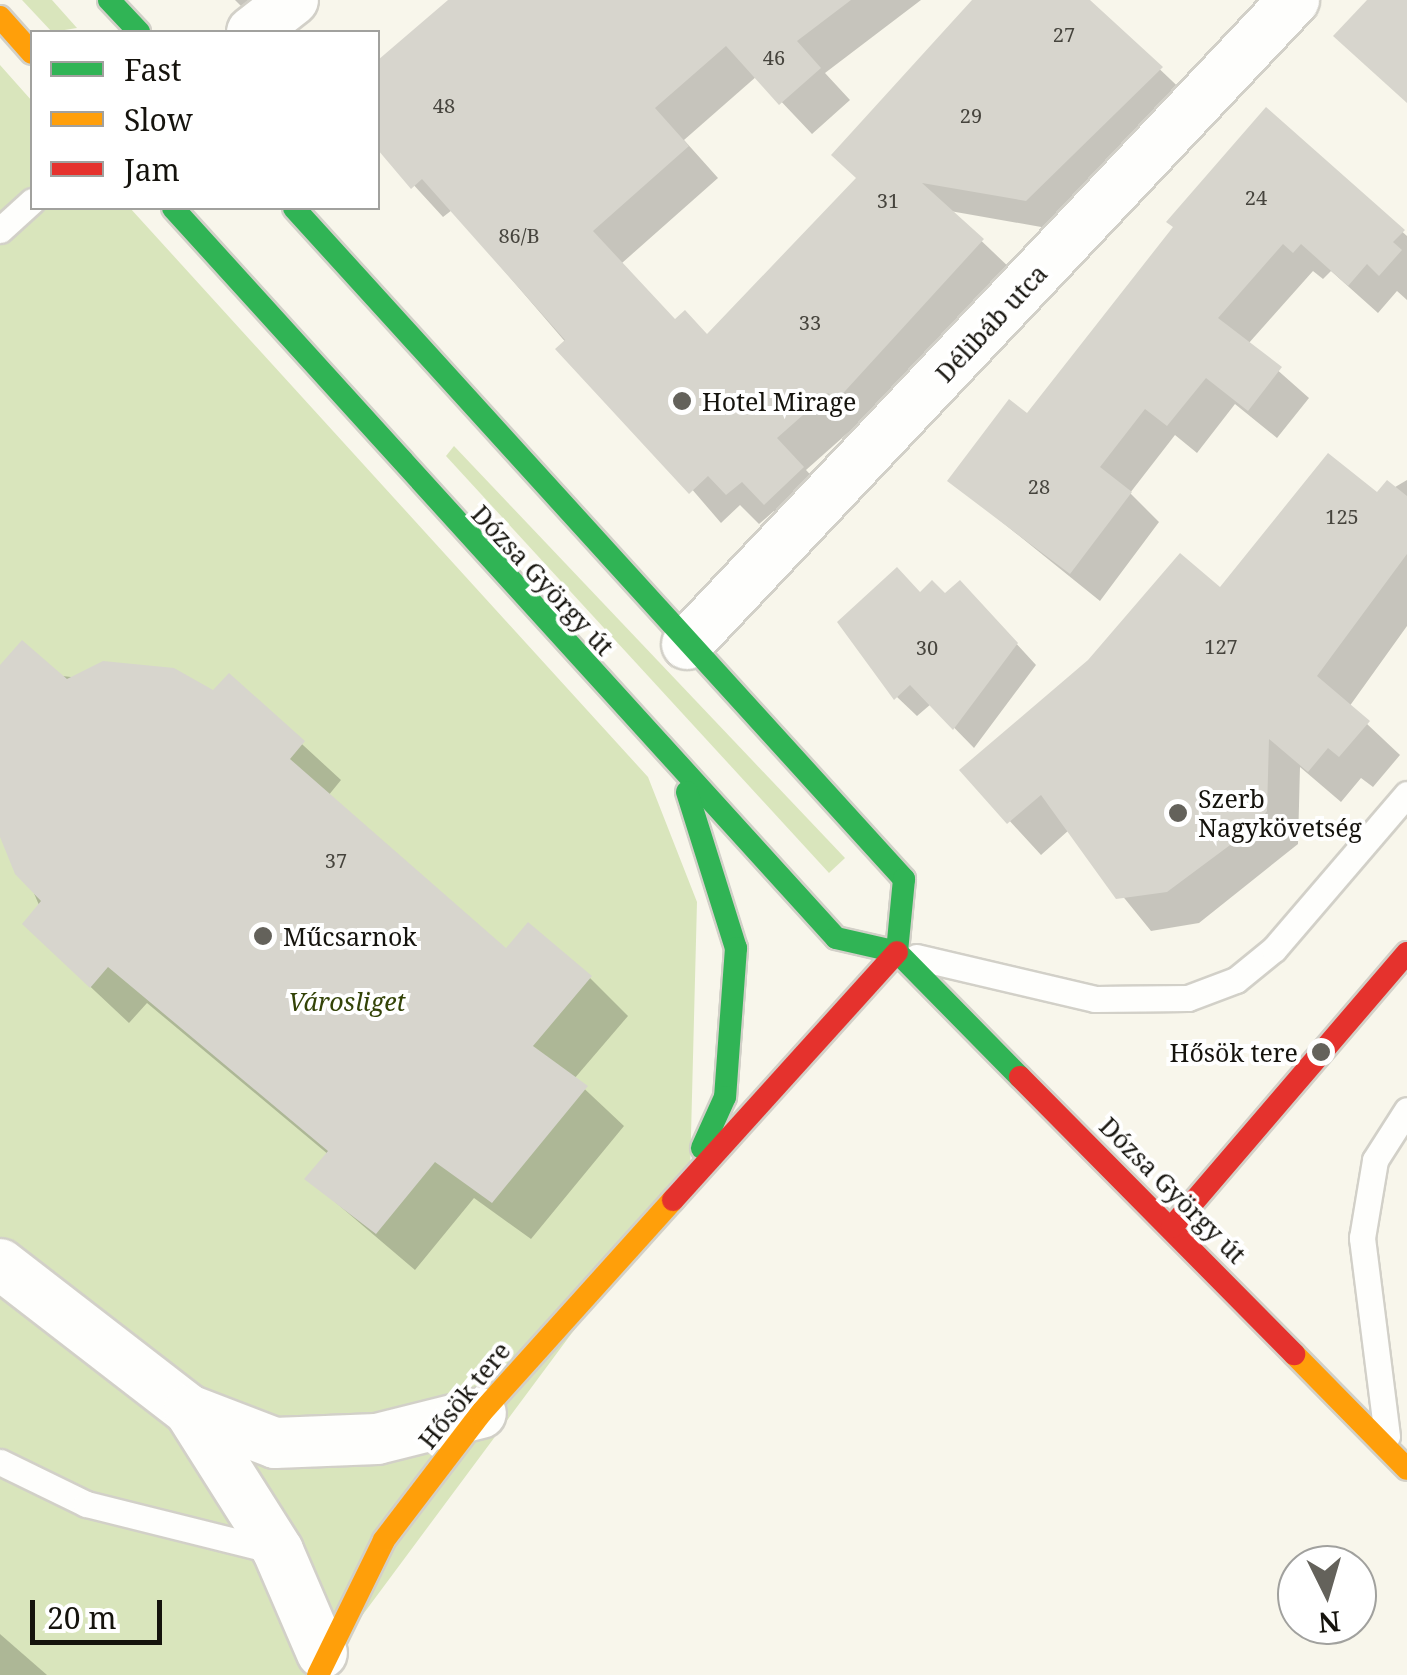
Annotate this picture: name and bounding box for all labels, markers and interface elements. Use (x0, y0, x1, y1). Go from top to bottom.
house number: 27 (1053, 22, 1075, 46)
legend (30, 30, 380, 210)
house number: 46 (763, 45, 785, 69)
text: Fast (124, 49, 181, 90)
house number: 48 (433, 93, 455, 117)
text: Slow (124, 99, 193, 140)
house number: 29 (960, 103, 982, 127)
text: Jam (124, 149, 180, 190)
house number: 24 (1245, 185, 1267, 209)
house number: 31 (877, 188, 899, 212)
house number: 86/B (498, 223, 540, 247)
street label: Délibáb utca (929, 258, 1053, 388)
house number: 33 (799, 310, 821, 334)
place label: Hotel Mirage (702, 386, 856, 416)
marker: Hotel Mirage (671, 390, 693, 412)
house number: 28 (1028, 474, 1050, 498)
street label: Dózsa György út (466, 499, 620, 661)
house number: 125 (1325, 504, 1359, 528)
house number: 127 (1204, 634, 1238, 658)
house number: 30 (916, 635, 938, 659)
place label: Szerb Nagykövetség (1198, 784, 1362, 843)
marker: Szerb Nagykövetség (1167, 802, 1189, 824)
house number: 37 (325, 848, 347, 872)
place label: Műcsarnok (283, 921, 417, 951)
marker: Műcsarnok (252, 925, 274, 947)
park label: Városliget (288, 986, 406, 1016)
place label: Hősök tere (1170, 1037, 1298, 1067)
marker: Hősök tere (1308, 1039, 1334, 1065)
street label: Dózsa György út (1094, 1111, 1252, 1269)
street label: Hősök tere (412, 1336, 516, 1454)
north arrow (1277, 1545, 1377, 1645)
scale bar (35, 1580, 168, 1642)
text: 20 m (47, 1597, 117, 1638)
text: N (1317, 1603, 1342, 1643)

